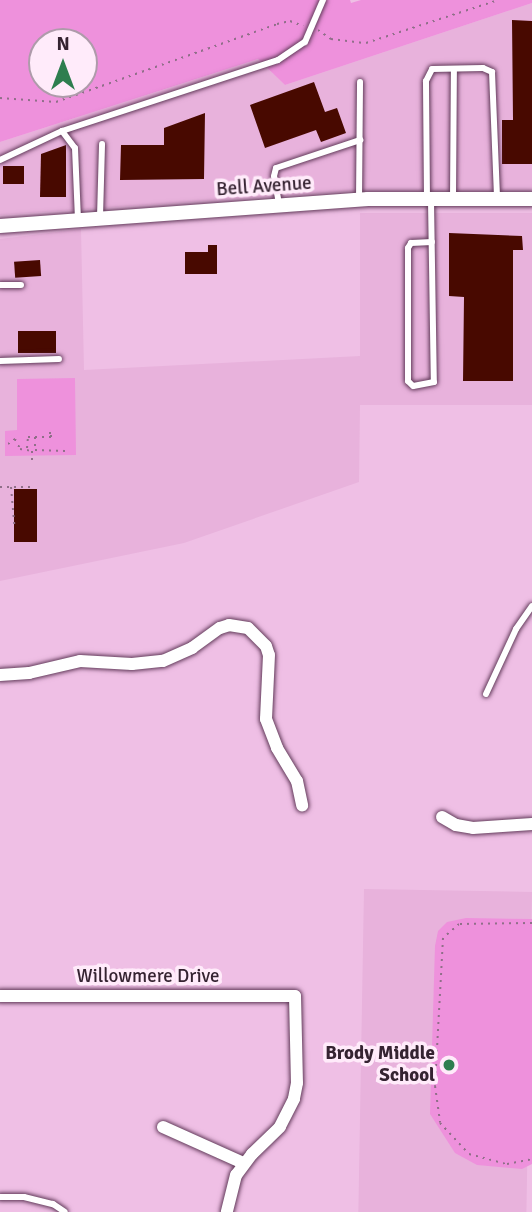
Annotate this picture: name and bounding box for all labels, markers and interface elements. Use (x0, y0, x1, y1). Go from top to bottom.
north arrow (28, 28, 98, 98)
text: N (56, 32, 70, 56)
street label: Bell Avenue (216, 172, 312, 202)
street label: Willowmere Drive (77, 966, 219, 988)
place label: Brody Middle School (325, 1043, 435, 1087)
marker: Brody Middle School (441, 1057, 457, 1073)

